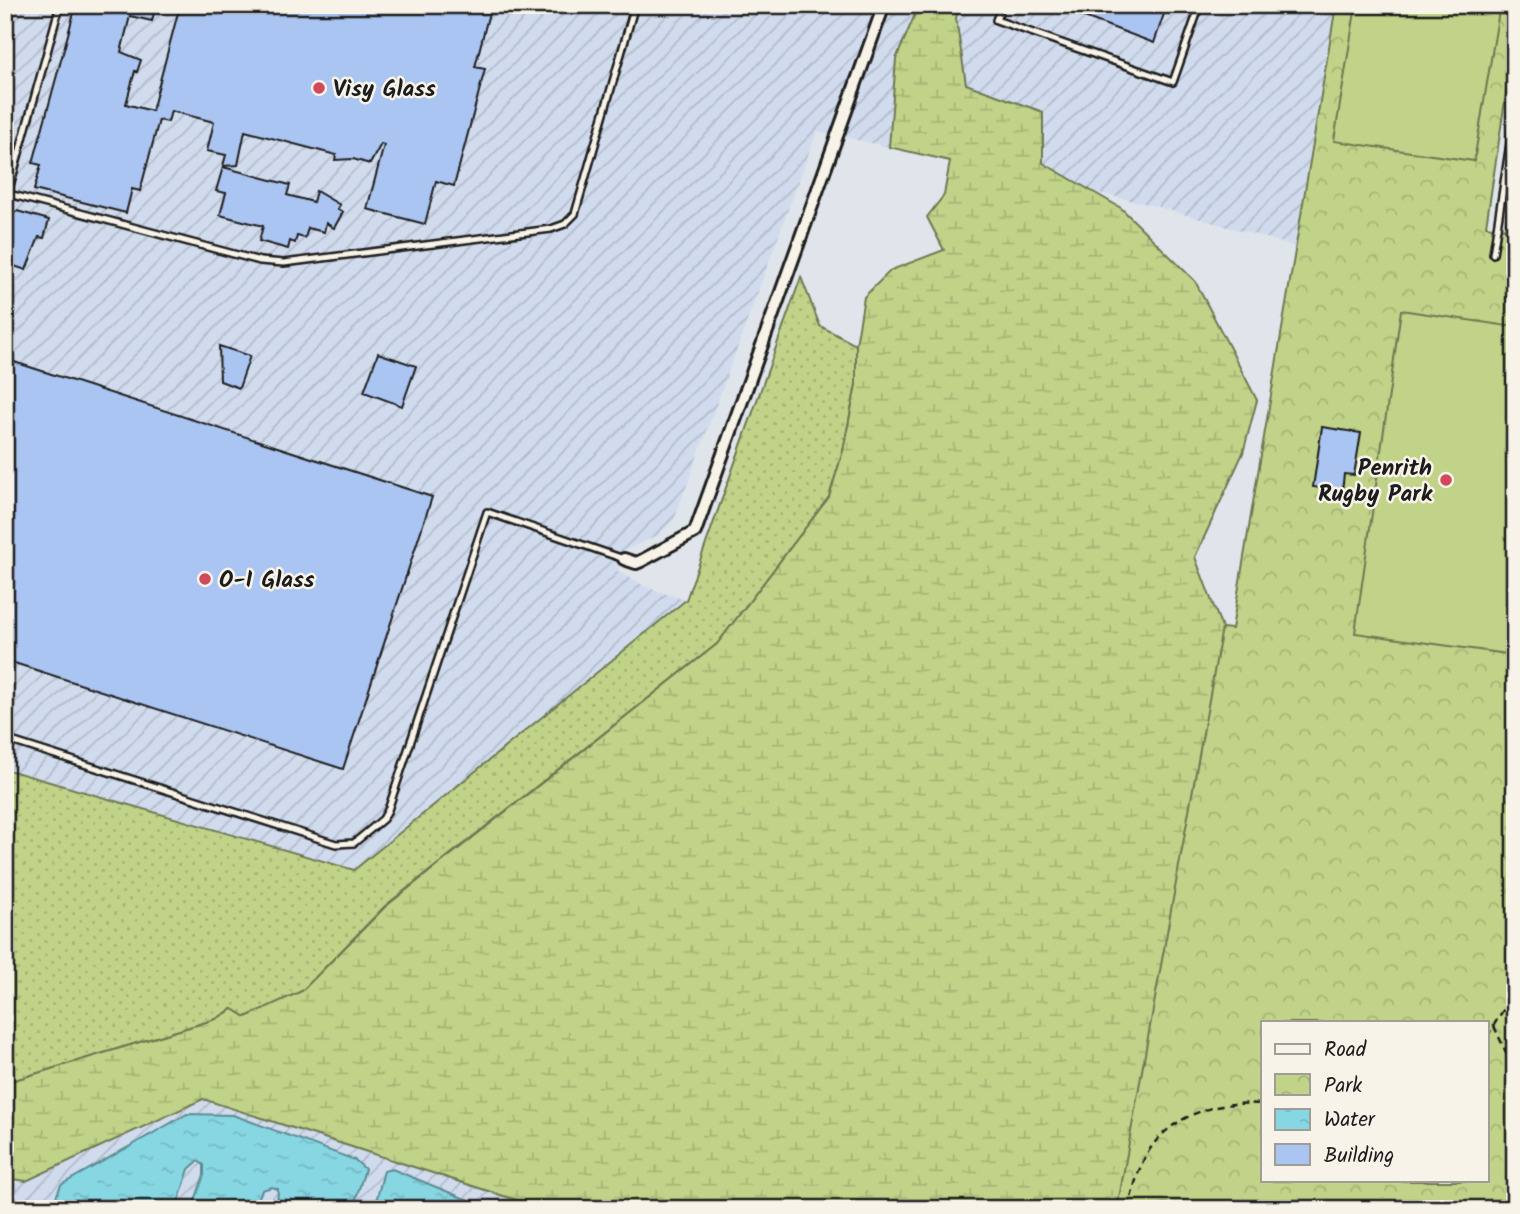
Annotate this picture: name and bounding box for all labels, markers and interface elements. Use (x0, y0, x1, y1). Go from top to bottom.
place label: Visy Glass (333, 72, 436, 108)
marker: Visy Glass (311, 80, 327, 96)
place label: Penrith Rugby Park (1318, 451, 1433, 513)
marker: Penrith Rugby Park (1438, 472, 1454, 488)
place label: O-I Glass (219, 563, 315, 599)
marker: O-I Glass (197, 571, 213, 587)
legend (1261, 1021, 1488, 1182)
text: Road (1324, 1034, 1367, 1067)
text: Park (1324, 1070, 1362, 1103)
text: Water (1324, 1104, 1376, 1137)
text: Building (1324, 1140, 1394, 1173)

